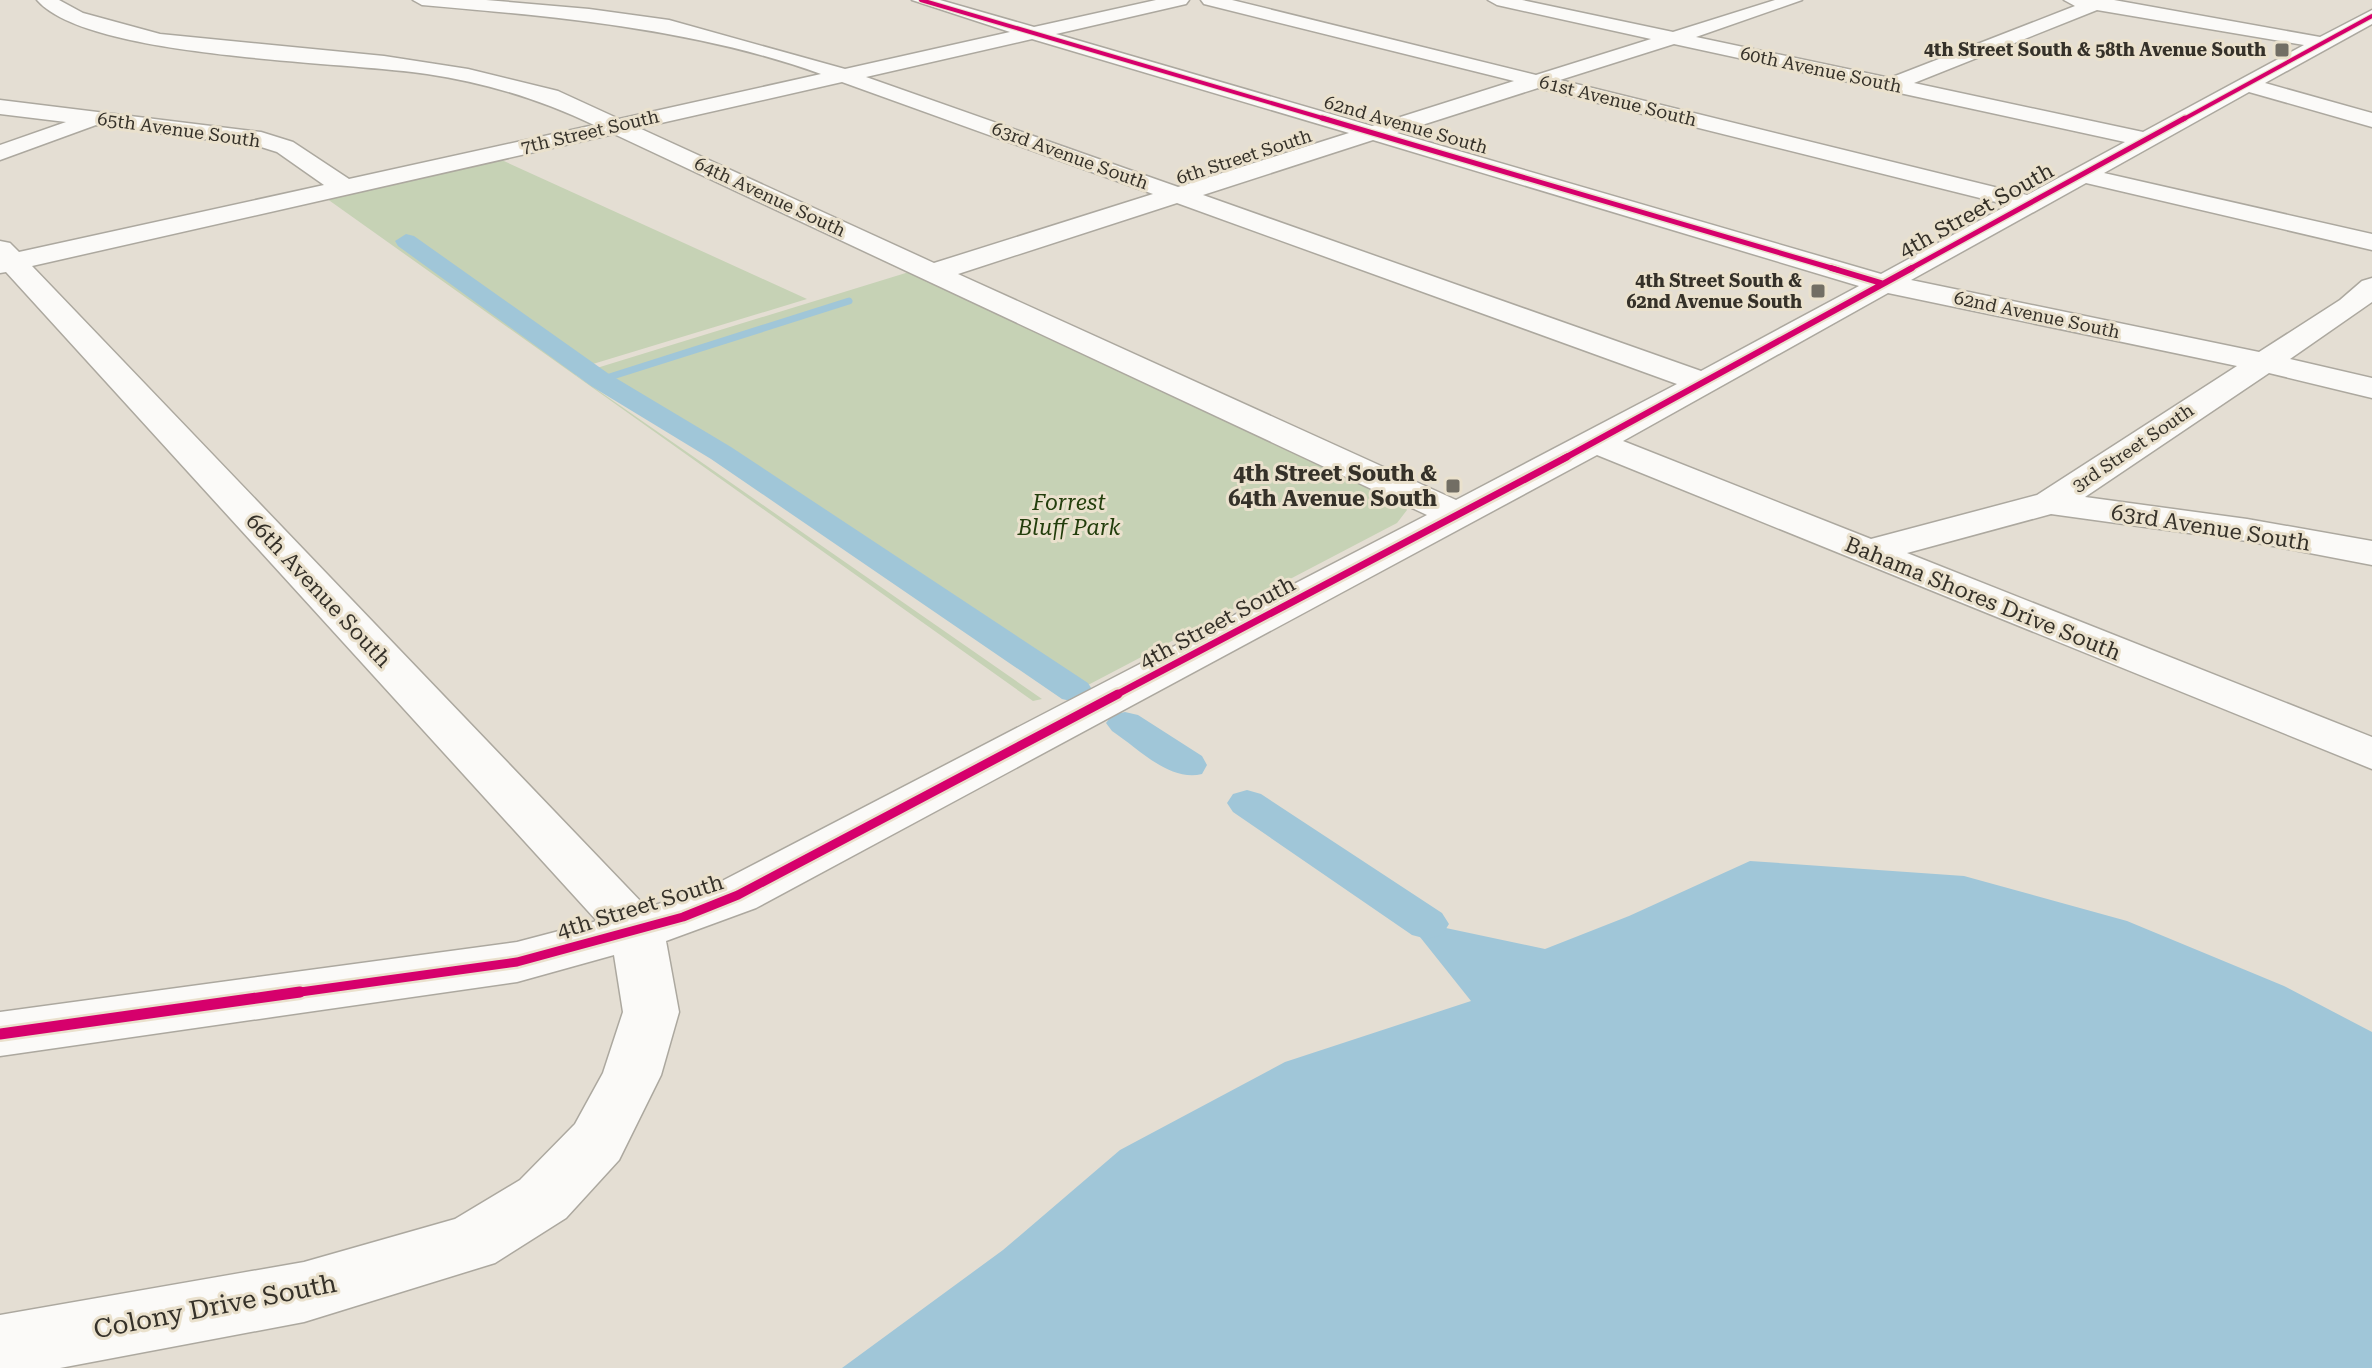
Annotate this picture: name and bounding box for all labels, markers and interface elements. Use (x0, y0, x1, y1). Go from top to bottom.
place label: 4th Street South & 58th Avenue South (1924, 39, 2266, 60)
marker: 4th Street South & 58th Avenue South (2273, 41, 2291, 59)
street label: 60th Avenue South (1739, 42, 1904, 97)
street label: 61st Avenue South (1537, 71, 1699, 130)
street label: 62nd Avenue South (1322, 91, 1491, 158)
street label: 7th Street South (519, 105, 661, 158)
street label: 65th Avenue South (96, 108, 262, 151)
street label: 63rd Avenue South (989, 118, 1151, 194)
street label: 6th Street South (1173, 125, 1315, 188)
street label: 64th Avenue South (691, 152, 849, 241)
street label: 4th Street South (1895, 158, 2058, 263)
place label: 4th Street South & 62nd Avenue South (1627, 270, 1802, 312)
marker: 4th Street South & 62nd Avenue South (1809, 282, 1827, 300)
street label: 62nd Avenue South (1952, 287, 2122, 342)
street label: 3rd Street South (2068, 399, 2198, 496)
place label: 4th Street South & 64th Avenue South (1228, 461, 1437, 511)
marker: 4th Street South & 64th Avenue South (1444, 477, 1462, 495)
park label: Forrest Bluff Park (1017, 490, 1121, 540)
street label: 63rd Avenue South (2110, 499, 2312, 556)
street label: 66th Avenue South (241, 508, 396, 672)
street label: Bahama Shores Drive South (1841, 532, 2124, 665)
street label: 4th Street South (1135, 571, 1299, 674)
street label: 4th Street South (554, 869, 726, 944)
street label: Colony Drive South (91, 1268, 339, 1344)

